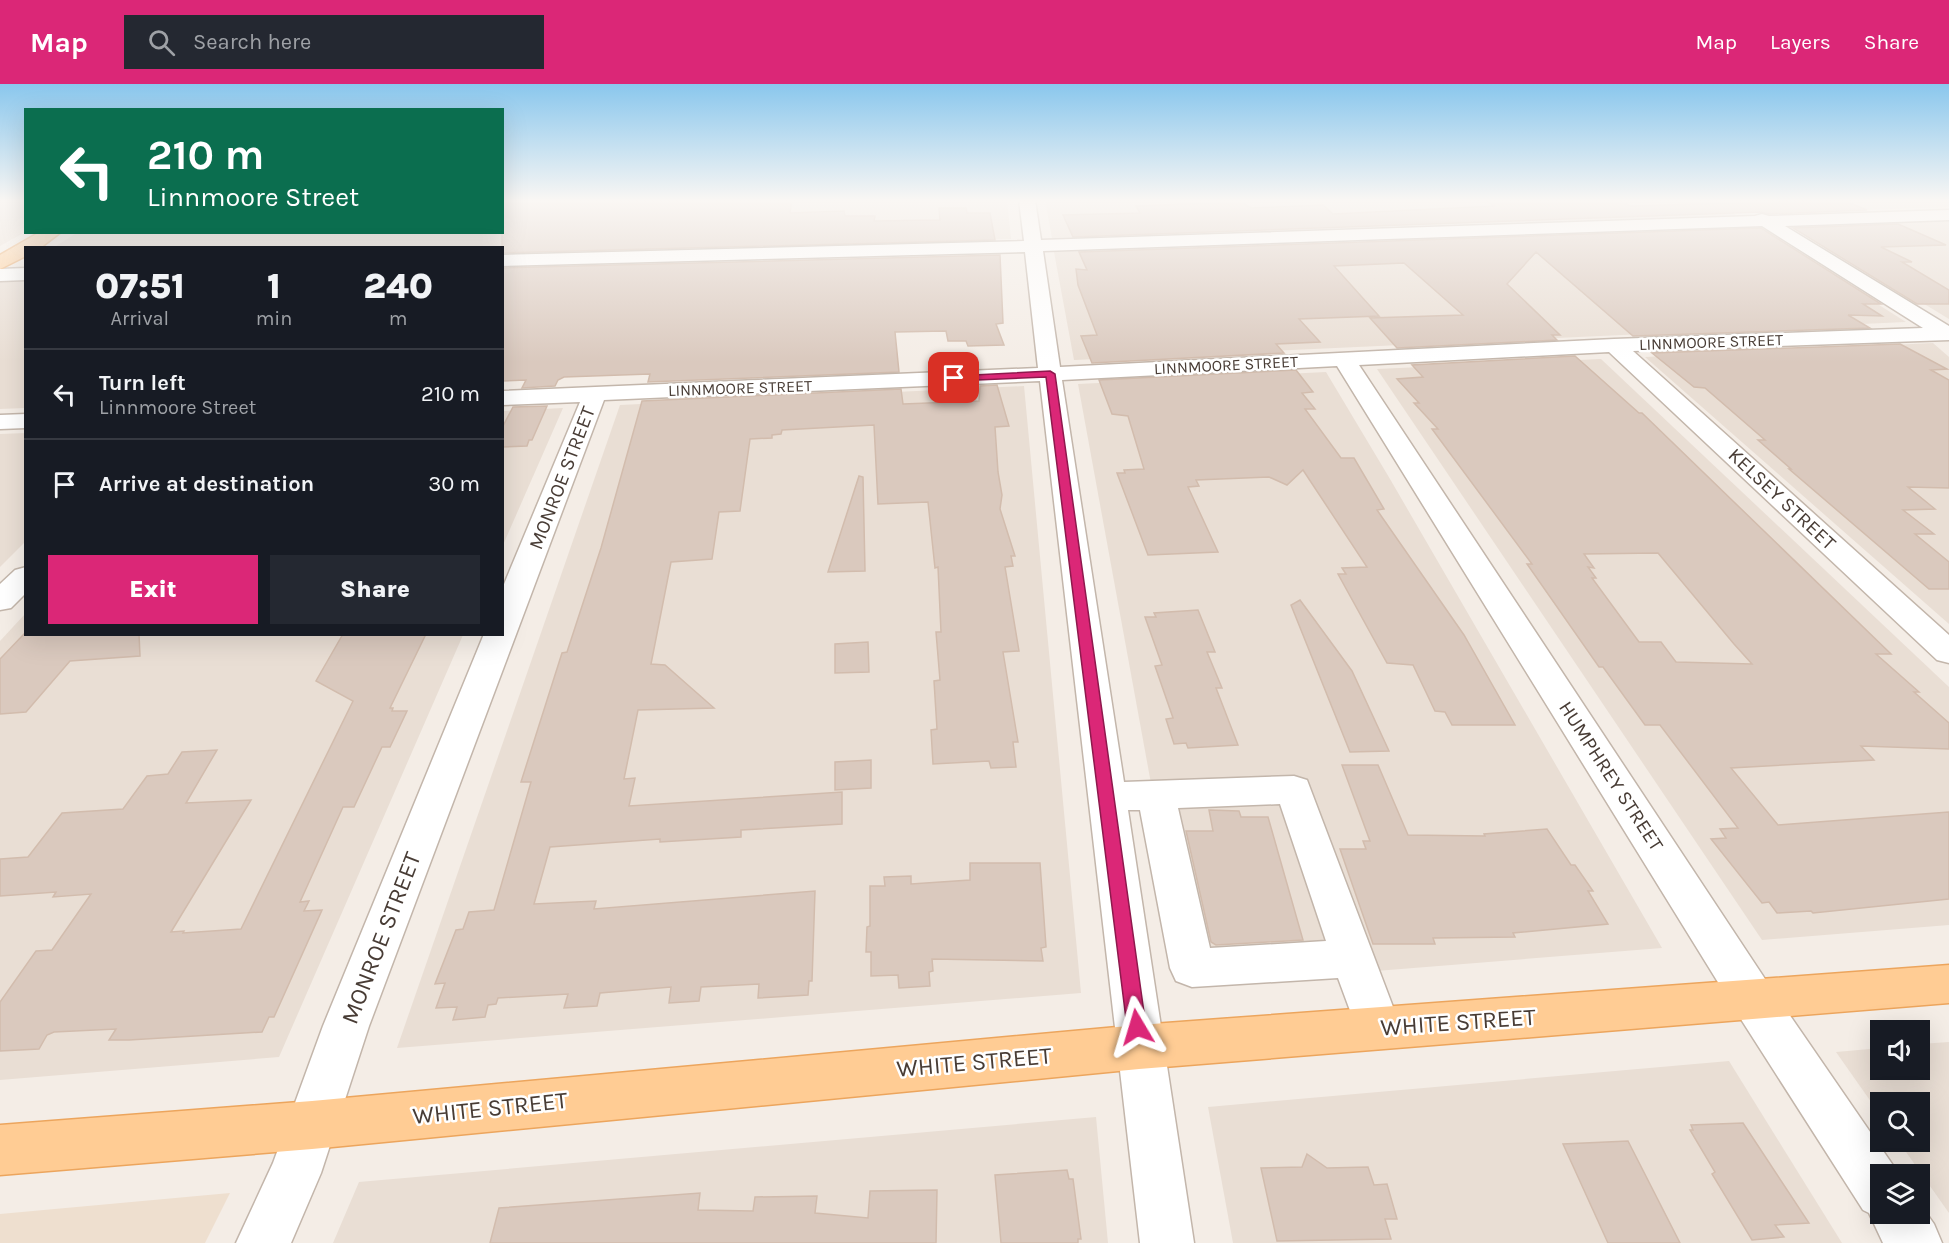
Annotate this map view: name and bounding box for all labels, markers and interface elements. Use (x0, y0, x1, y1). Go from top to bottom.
search box (124, 15, 544, 69)
text: Map (30, 26, 88, 59)
icon: search (145, 26, 178, 59)
text: Search here (193, 29, 311, 55)
text: Map (1695, 30, 1737, 54)
text: Layers (1770, 30, 1831, 54)
text: Share (1864, 30, 1919, 54)
text: 210 m (147, 130, 264, 180)
icon: left (48, 132, 126, 210)
text: Linnmoore Street (147, 181, 359, 213)
text: 07:51 (95, 265, 185, 307)
text: 1 (267, 265, 281, 307)
text: 240 (363, 265, 433, 307)
text: Arrival (111, 307, 169, 330)
text: min (256, 307, 292, 330)
text: m (389, 307, 408, 330)
street label: LINNMOORE STREET (1639, 330, 1783, 354)
pin (928, 352, 979, 403)
street label: LINNMOORE STREET (1154, 352, 1298, 378)
icon: arrive (937, 361, 970, 394)
text: Turn left (99, 370, 186, 396)
street label: LINNMOORE STREET (668, 376, 812, 400)
icon: left (48, 378, 81, 411)
text: 210 m (421, 381, 480, 407)
text: Linnmoore Street (99, 396, 256, 419)
street label: MONROE STREET (524, 403, 600, 553)
street label: KELSEY STREET (1723, 443, 1841, 555)
icon: arrive (48, 468, 81, 501)
text: Arrive at destination (99, 471, 314, 497)
text: 30 m (428, 471, 480, 497)
button: Exit (48, 555, 258, 624)
button: Share (270, 555, 480, 624)
street label: HUMPHREY STREET (1554, 697, 1668, 855)
street label: MONROE STREET (335, 848, 427, 1028)
position arrow (1105, 995, 1169, 1059)
street label: WHITE STREET (1379, 1003, 1537, 1041)
map controls (1870, 1020, 1930, 1224)
button: sound (1870, 1020, 1930, 1080)
street label: WHITE STREET (895, 1041, 1053, 1083)
street label: WHITE STREET (411, 1086, 569, 1130)
button: search (1870, 1092, 1930, 1152)
button: layers (1870, 1164, 1930, 1224)

